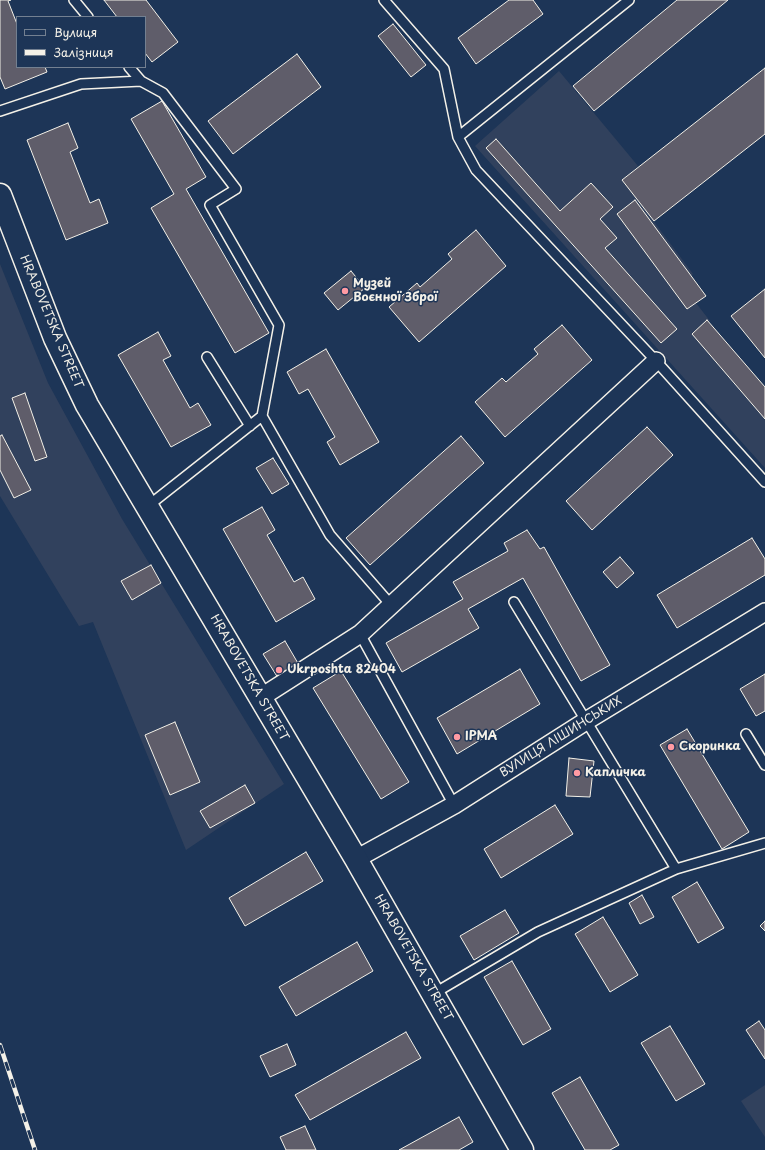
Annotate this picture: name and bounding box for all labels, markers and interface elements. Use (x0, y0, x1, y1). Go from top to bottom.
legend (16, 16, 146, 68)
text: Вулиця (54, 23, 97, 41)
text: Залізниця (54, 43, 113, 61)
street label: HRABOVETSKA STREET (16, 253, 86, 391)
place label: Музей Воєнної Зброї (353, 277, 438, 305)
marker: Музей Воєнної Зброї (340, 286, 350, 296)
street label: HRABOVETSKA STREET (207, 612, 291, 744)
place label: Ukrposhta 82404 (287, 663, 396, 677)
marker: Ukrposhta 82404 (274, 665, 284, 675)
street label: ВУЛИЦЯ ЛІШИНСЬКИХ (497, 694, 625, 780)
place label: ІРМА (465, 730, 497, 744)
marker: ІРМА (452, 732, 462, 742)
place label: Скоринка (679, 740, 741, 754)
marker: Скоринка (666, 742, 676, 752)
place label: Капличка (585, 766, 646, 780)
marker: Капличка (572, 768, 582, 778)
street label: HRABOVETSKA STREET (371, 892, 455, 1024)

